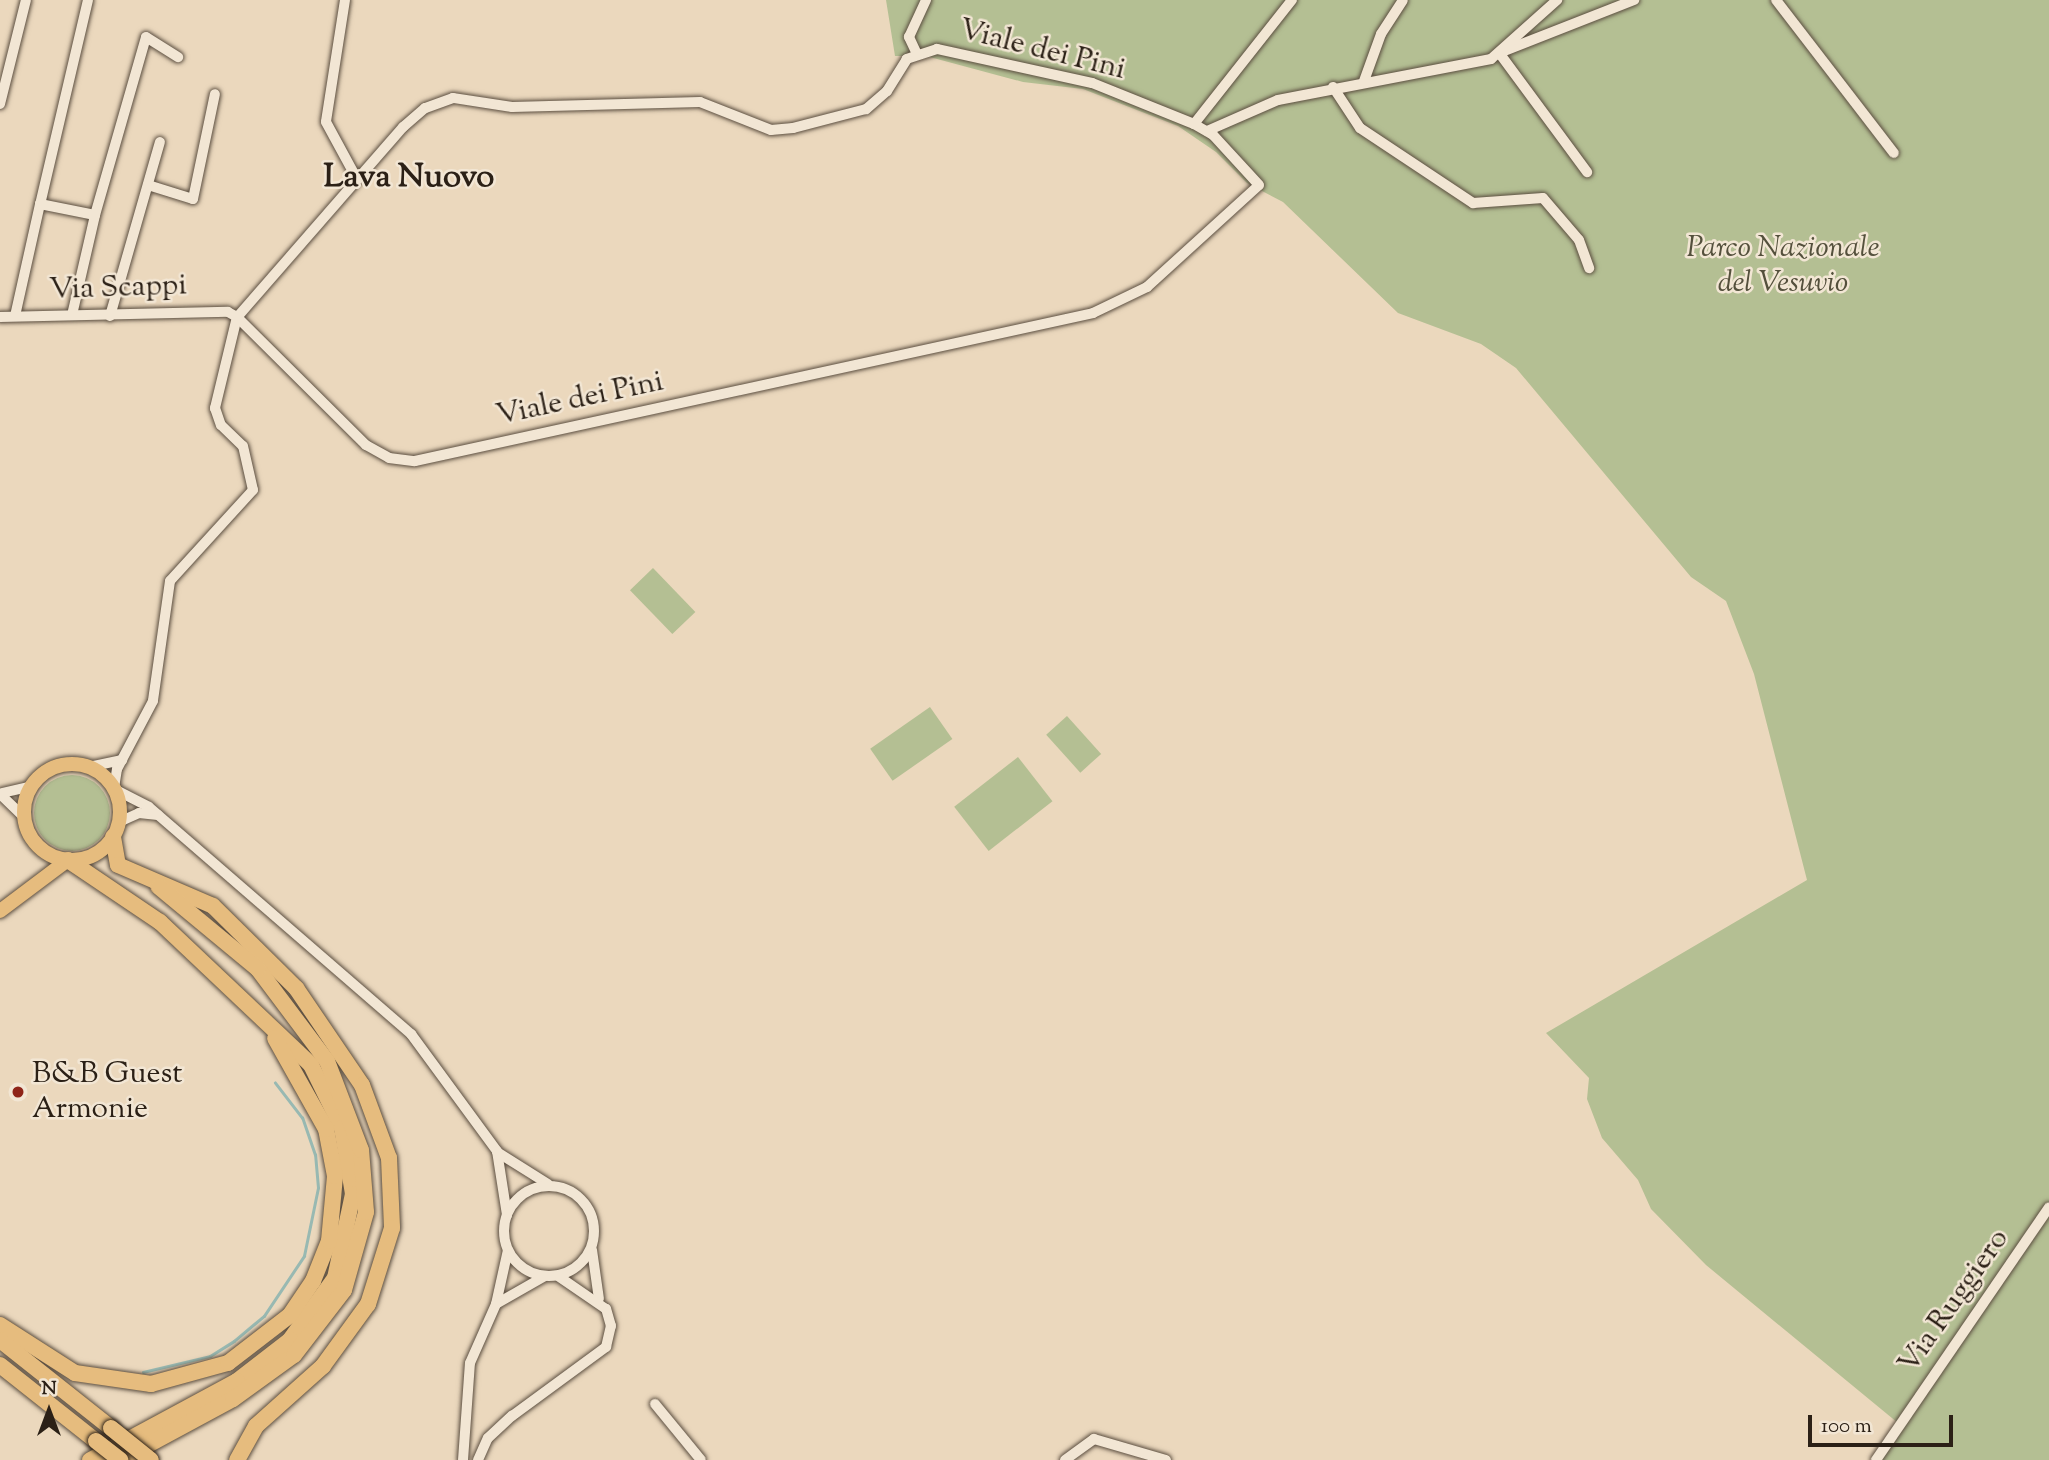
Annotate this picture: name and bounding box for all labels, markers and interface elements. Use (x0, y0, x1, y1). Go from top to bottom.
street label: Viale dei Pini (955, 13, 1129, 89)
district label: Lava Nuovo (324, 159, 494, 199)
park label: Parco Nazionale del Vesuvio (1687, 231, 1879, 302)
street label: Via Scappi (49, 269, 187, 309)
street label: Viale dei Pini (493, 365, 667, 435)
place label: B&B Guest Armonie (32, 1057, 182, 1128)
marker: B&B Guest Armonie (10, 1084, 26, 1100)
street label: Via Ruggiero (1892, 1223, 2018, 1381)
north arrow (14, 1376, 84, 1446)
text: N (41, 1376, 57, 1403)
scale bar (1811, 1400, 1956, 1444)
text: 100 m (1821, 1412, 1872, 1442)

